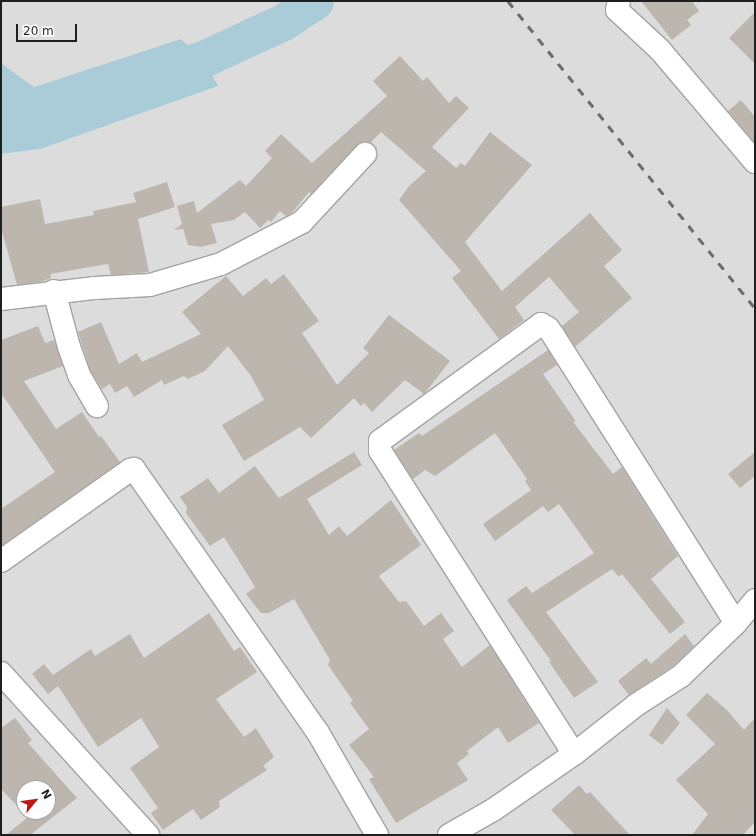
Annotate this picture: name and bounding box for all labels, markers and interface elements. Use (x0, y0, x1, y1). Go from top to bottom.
scale bar (18, 16, 79, 42)
text: 20 m (23, 24, 54, 38)
north arrow (16, 780, 56, 820)
text: N (38, 787, 54, 802)

